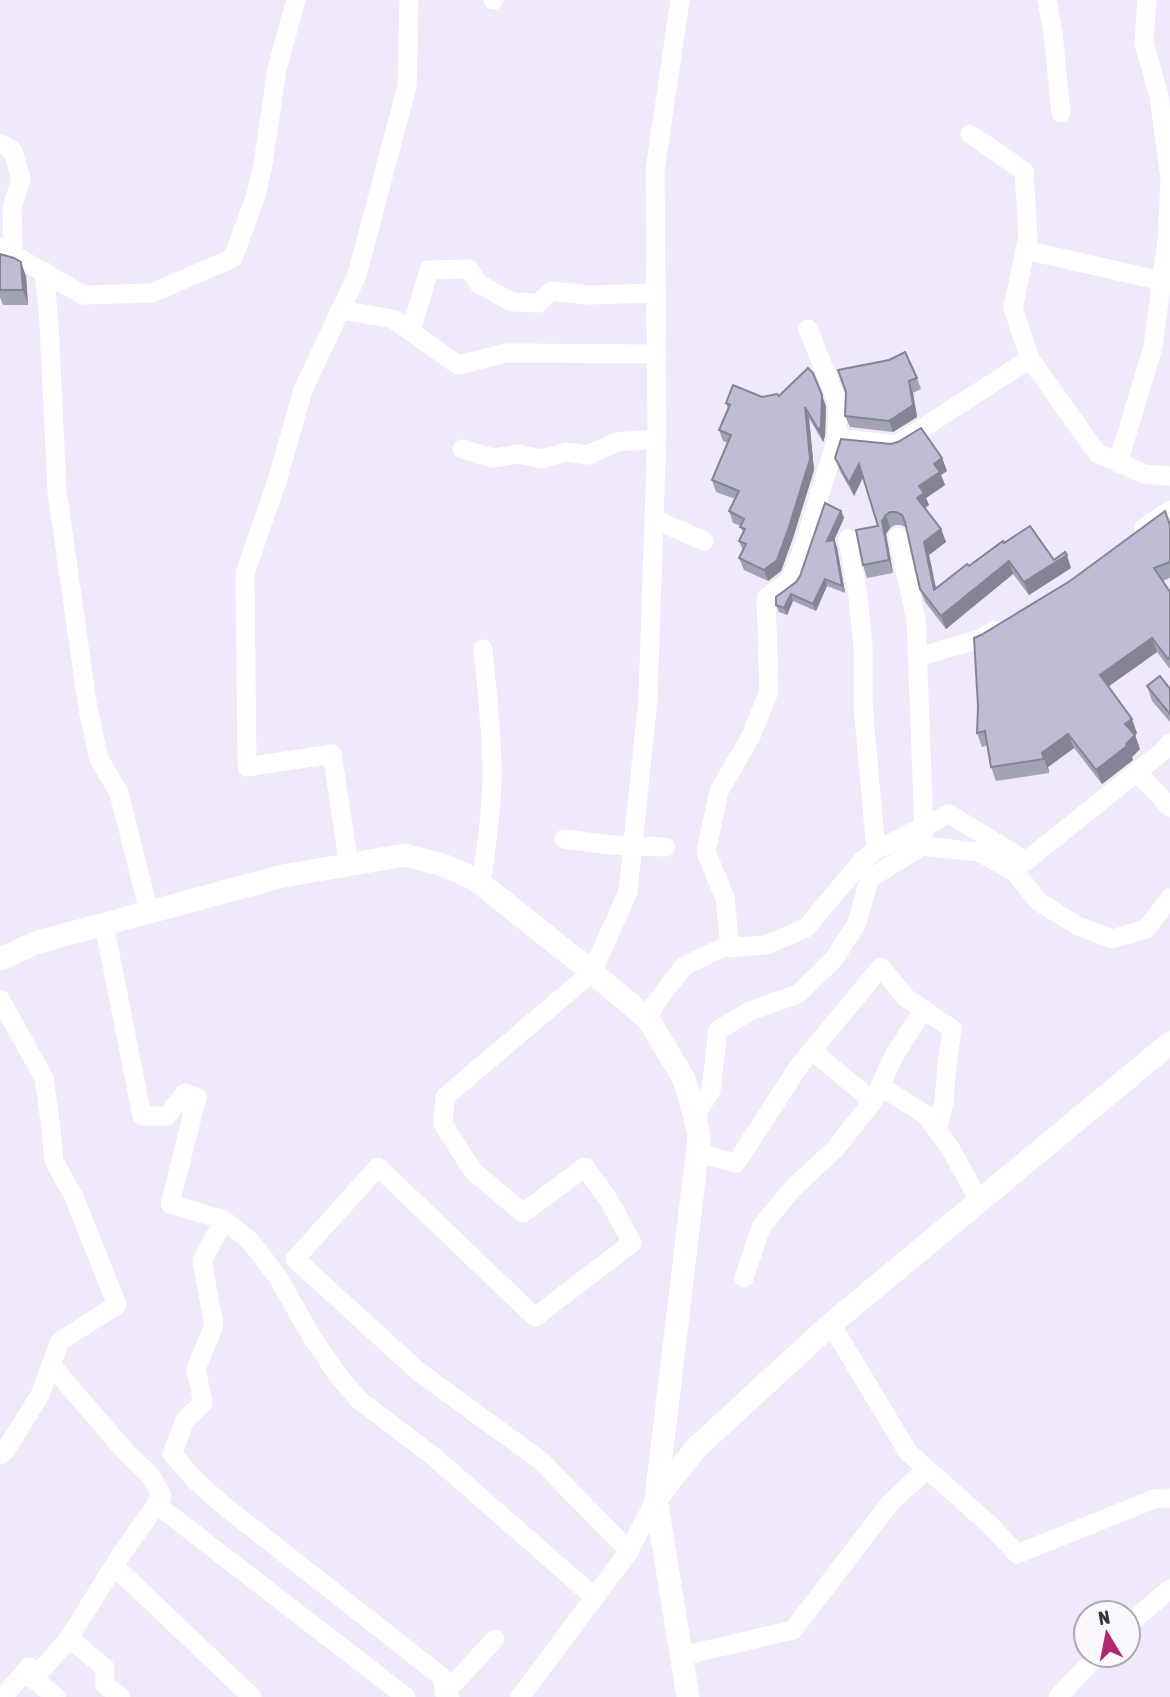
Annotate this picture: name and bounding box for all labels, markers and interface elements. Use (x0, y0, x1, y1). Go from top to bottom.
north arrow (1072, 1599, 1142, 1669)
text: N (1097, 1605, 1111, 1629)

